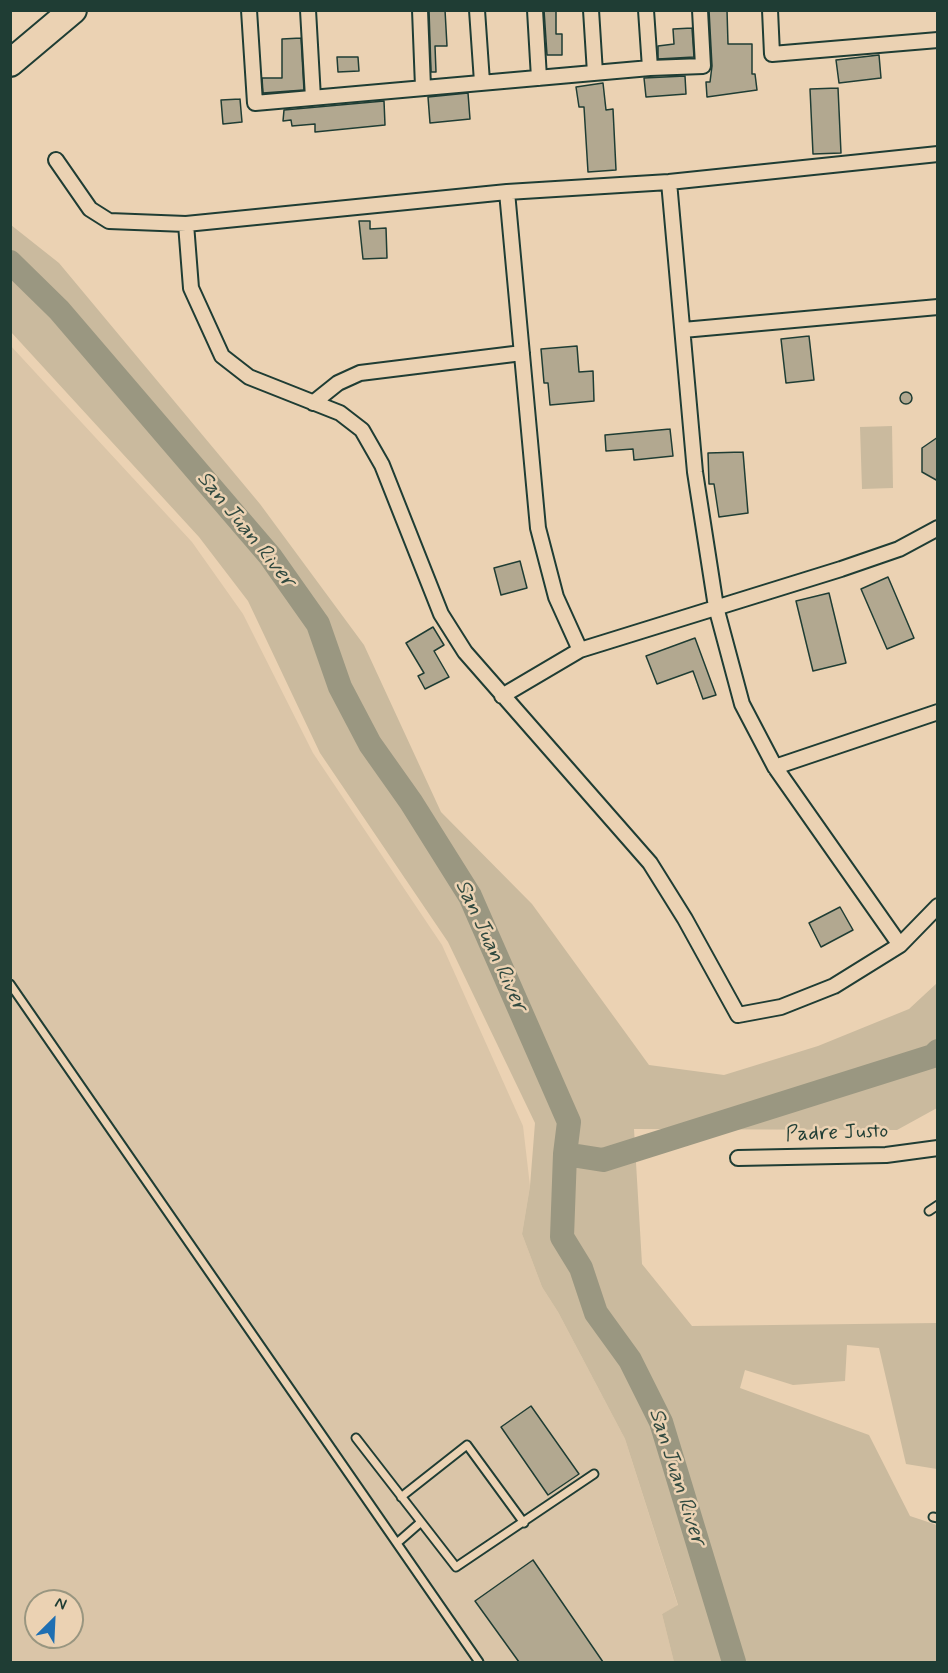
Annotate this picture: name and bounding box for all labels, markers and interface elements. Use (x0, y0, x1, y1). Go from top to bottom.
water label: San Juan River (190, 466, 300, 594)
water label: San Juan River (448, 876, 532, 1016)
street label: Padre Justo (785, 1120, 889, 1148)
water label: San Juan River (641, 1405, 711, 1549)
north arrow (24, 1589, 84, 1649)
text: N (52, 1592, 70, 1616)

